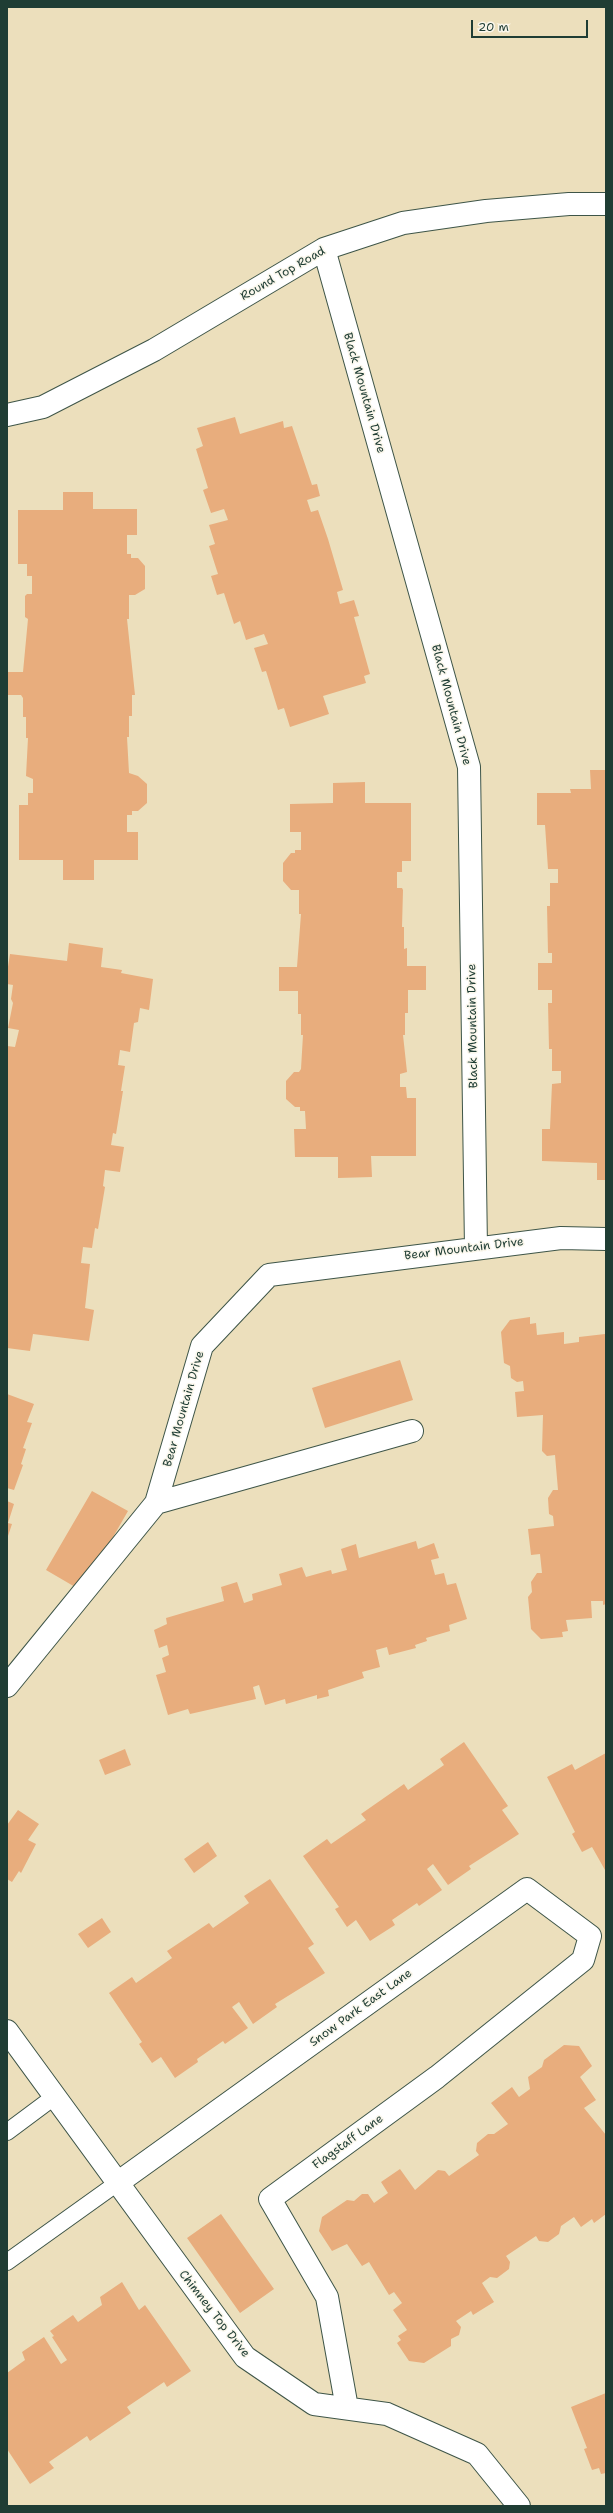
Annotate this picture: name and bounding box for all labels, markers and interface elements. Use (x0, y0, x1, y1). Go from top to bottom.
scale bar (473, 12, 590, 38)
text: 20 m (478, 19, 509, 35)
street label: Round Top Road (238, 244, 328, 304)
street label: Black Mountain Drive (340, 331, 388, 455)
street label: Black Mountain Drive (428, 643, 474, 767)
street label: Black Mountain Drive (465, 964, 481, 1088)
street label: Bear Mountain Drive (404, 1235, 524, 1263)
street label: Bear Mountain Drive (161, 1349, 207, 1469)
street label: Snow Park East Lane (307, 1966, 415, 2050)
street label: Flagstaff Lane (310, 2112, 386, 2172)
street label: Chimney Top Drive (176, 2268, 252, 2360)

